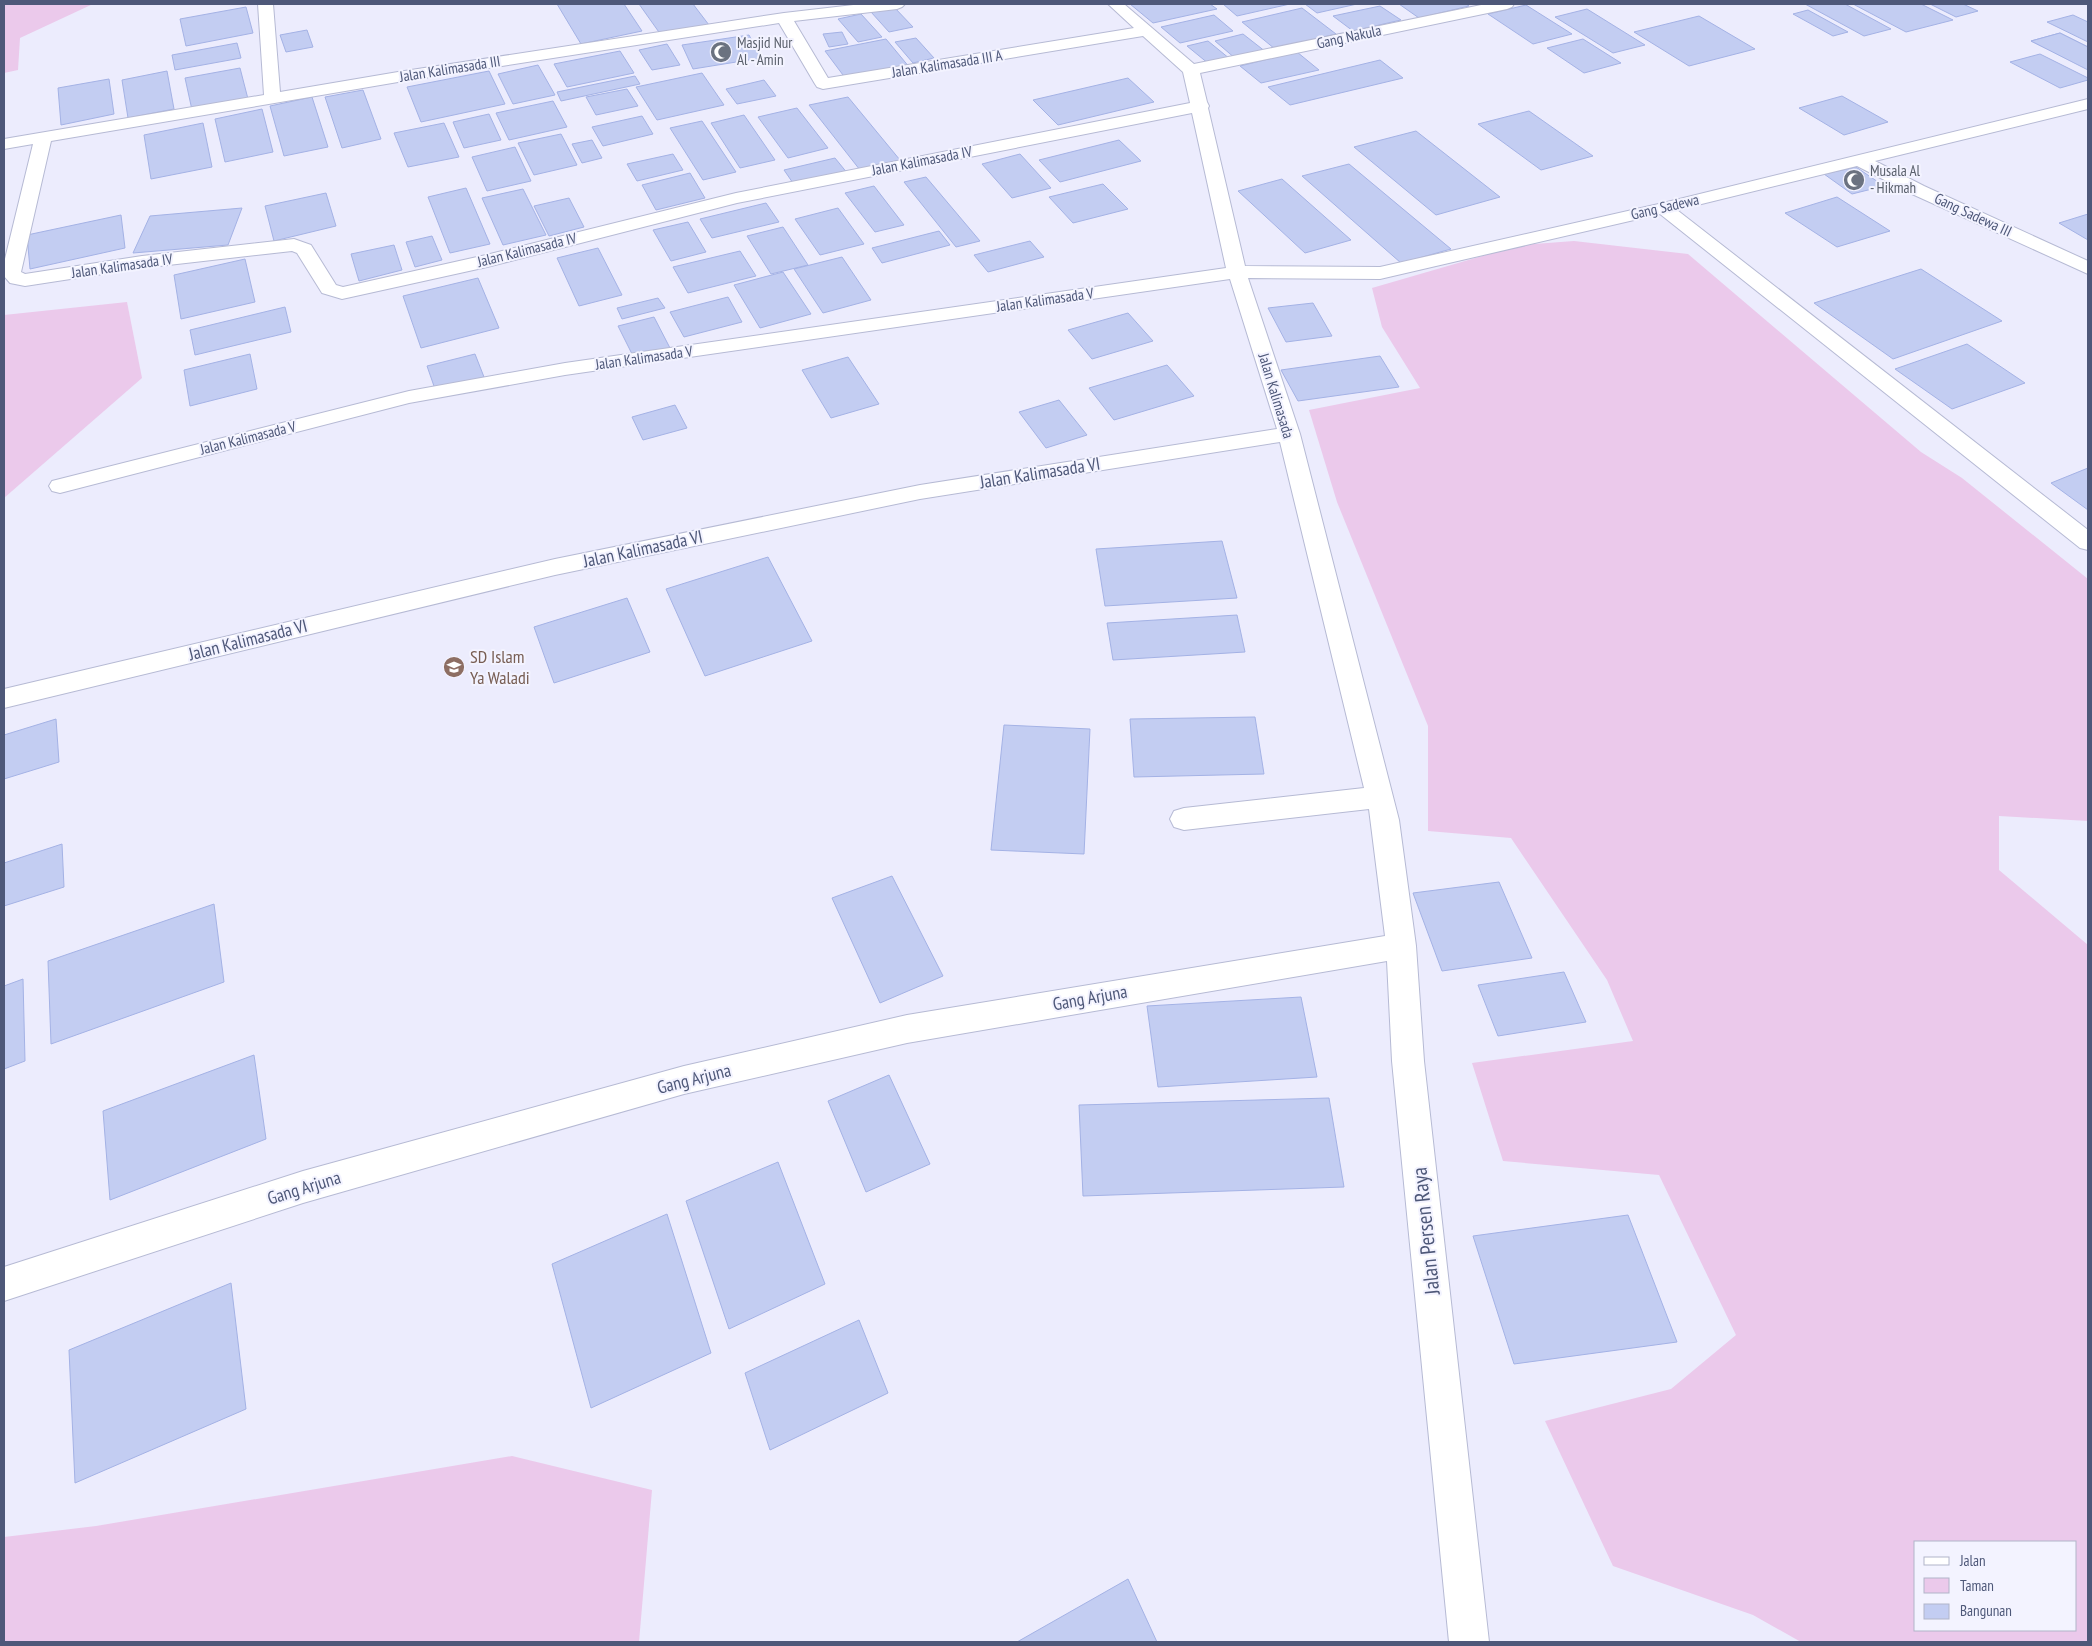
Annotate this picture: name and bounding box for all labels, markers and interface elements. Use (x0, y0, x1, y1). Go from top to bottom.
street label: Gang Nakula (1315, 20, 1383, 53)
place label: Masjid Nur Al - Amin (737, 33, 793, 69)
mosque icon: Masjid Nur Al - Amin (709, 40, 733, 64)
street label: Jalan Kalimasada III A (889, 45, 1004, 82)
street label: Jalan Kalimasada III (397, 51, 502, 86)
street label: Jalan Kalimasada IV (869, 141, 974, 180)
place label: Musala Al - Hikmah (1870, 161, 1921, 197)
mosque icon: Musala Al - Hikmah (1842, 168, 1866, 192)
street label: Gang Sadewa III (1932, 188, 2015, 241)
street label: Gang Sadewa (1629, 189, 1701, 224)
street label: Jalan Kalimasada IV (474, 228, 579, 271)
street label: Jalan Kalimasada IV (69, 249, 174, 282)
street label: Jalan Kalimasada V (994, 283, 1095, 316)
street label: Jalan Kalimasada V (593, 341, 694, 374)
street label: Jalan Kalimasada (1254, 350, 1298, 441)
street label: Jalan Kalimasada V (197, 416, 298, 459)
street label: Jalan Kalimasada VI (977, 452, 1102, 494)
street label: Jalan Kalimasada VI (580, 525, 705, 573)
street label: Jalan Kalimasada VI (185, 614, 310, 666)
place label: SD Islam Ya Waladi (470, 645, 530, 689)
school or university icon: SD Islam Ya Waladi (442, 655, 466, 679)
street label: Gang Arjuna (1051, 980, 1129, 1015)
street label: Gang Arjuna (655, 1058, 733, 1099)
street label: Gang Arjuna (264, 1166, 343, 1210)
street label: Jalan Persen Raya (1405, 1166, 1446, 1297)
legend (1914, 1541, 2077, 1631)
text: Jalan (1959, 1551, 1986, 1570)
text: Taman (1960, 1576, 1994, 1595)
text: Bangunan (1960, 1601, 2012, 1620)

